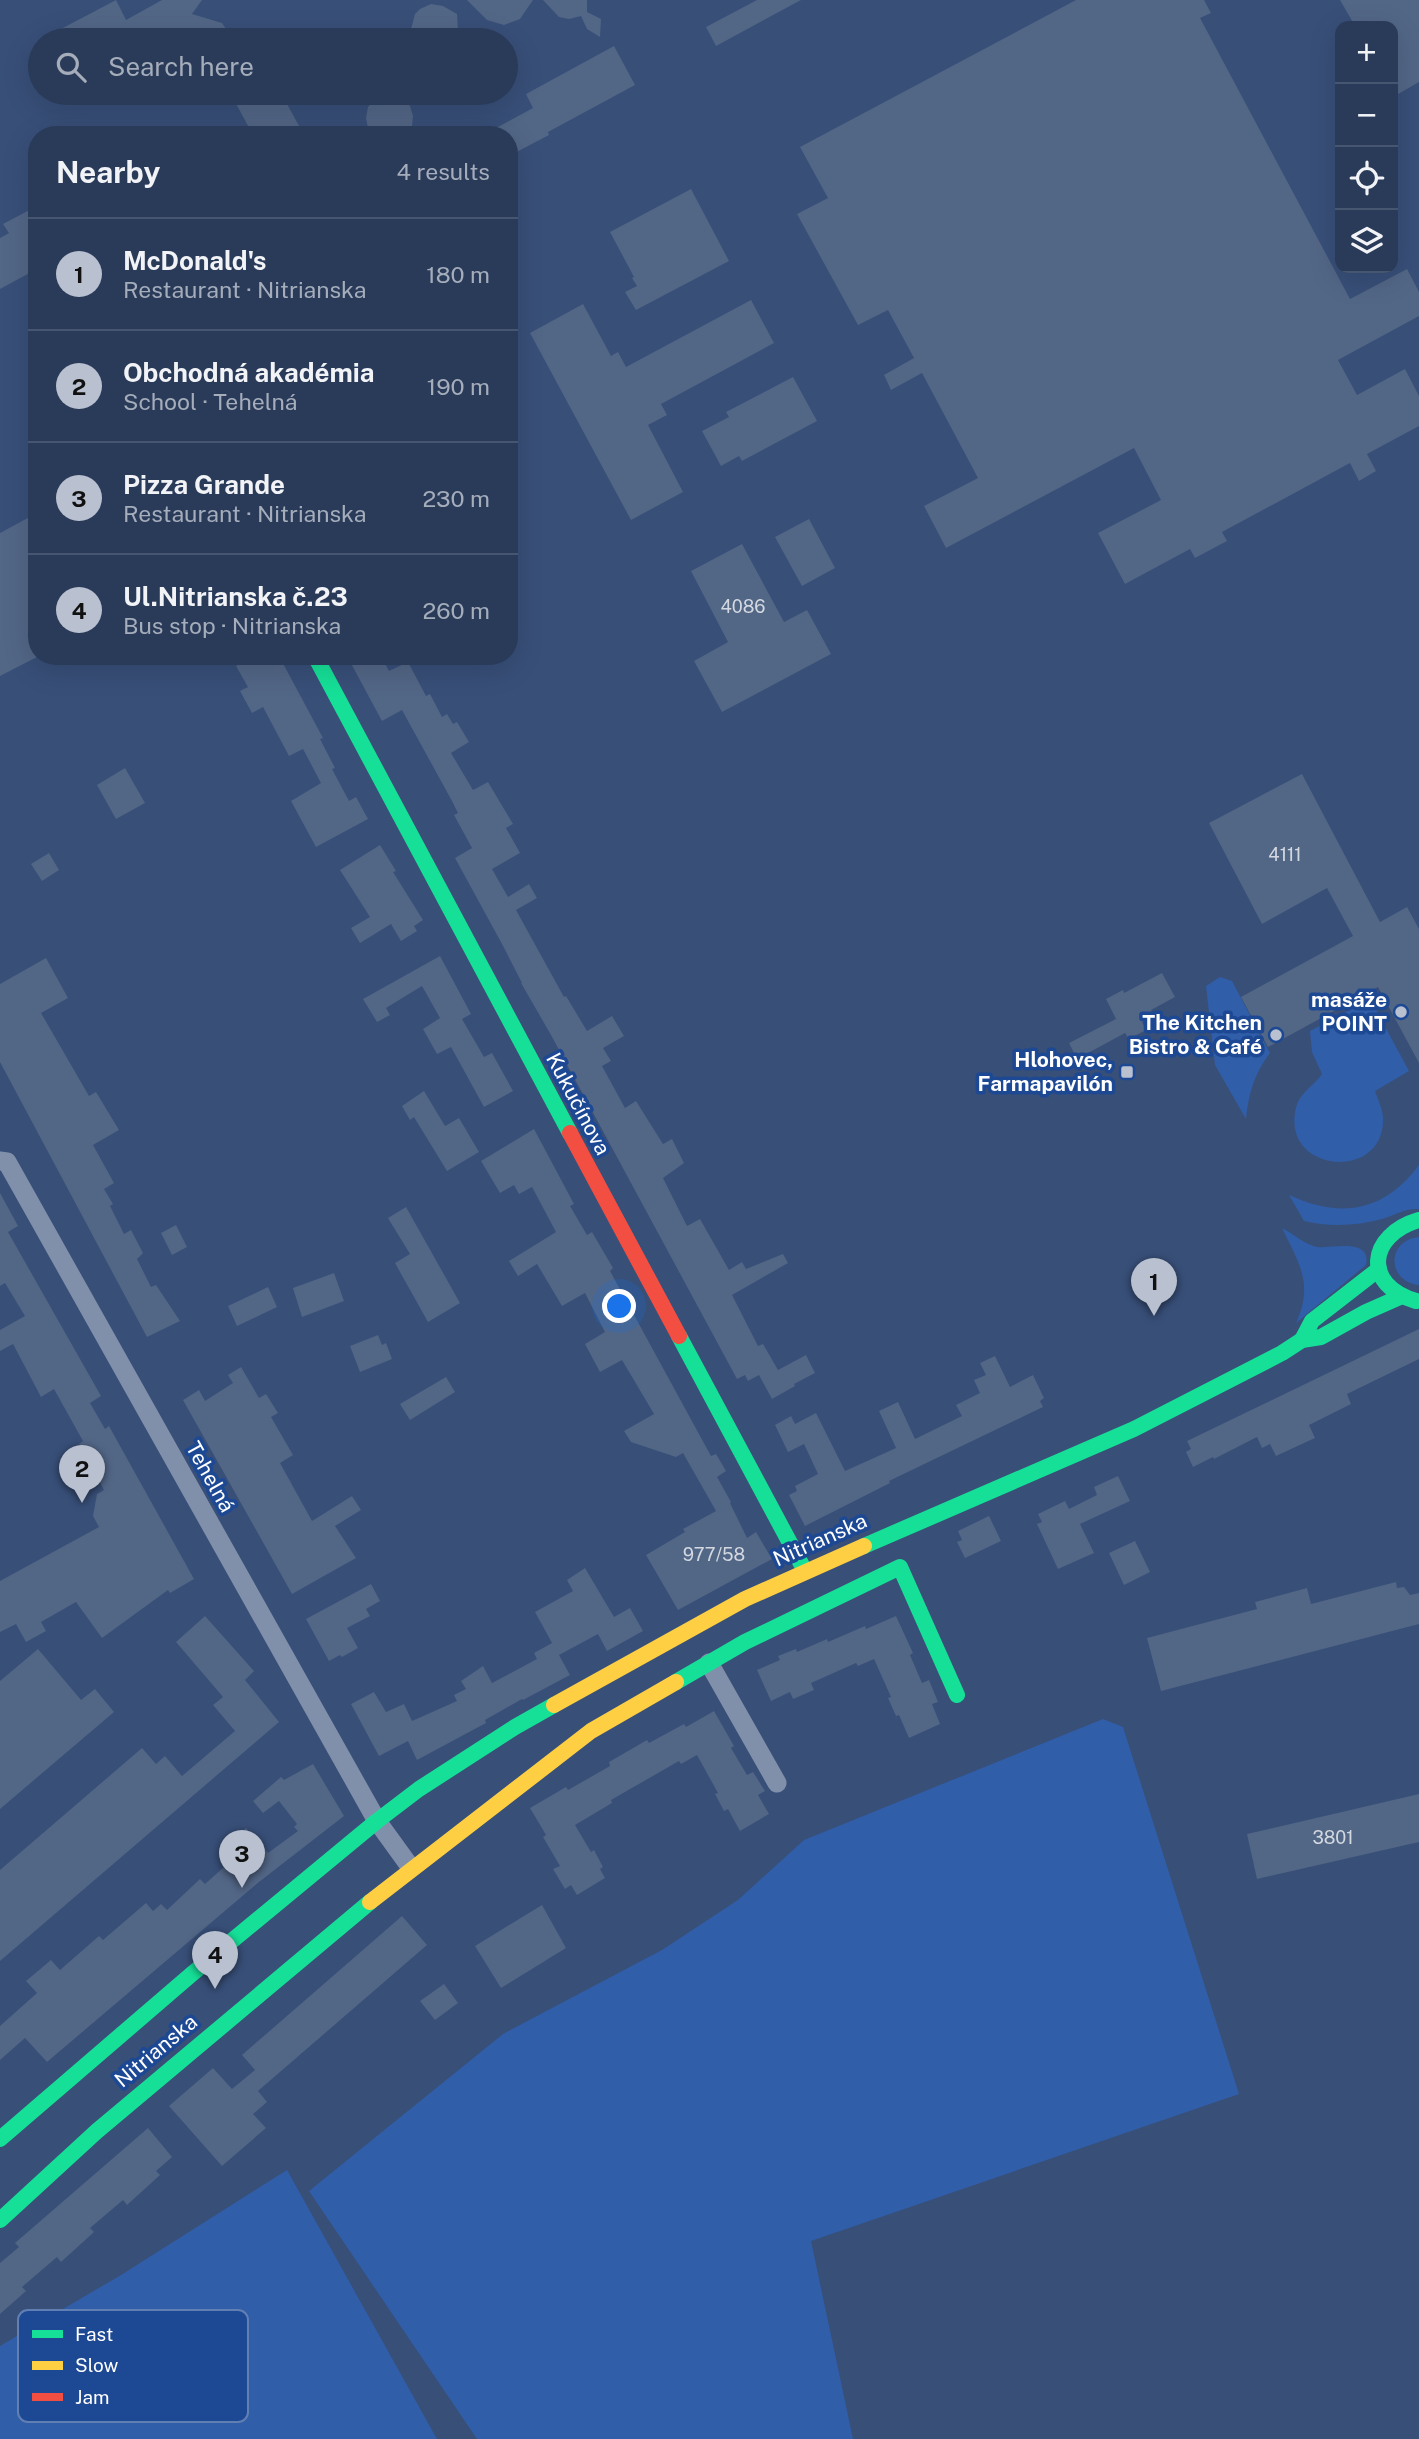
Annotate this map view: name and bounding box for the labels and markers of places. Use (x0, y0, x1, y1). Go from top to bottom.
place label: masáže POINT (1311, 987, 1387, 1036)
marker: masáže POINT (1393, 1004, 1409, 1020)
place label: The Kitchen Bistro & Café (1129, 1010, 1262, 1059)
marker: The Kitchen Bistro & Café (1268, 1027, 1284, 1043)
place label: Hlohovec, Farmapavilón (978, 1047, 1113, 1096)
marker: Hlohovec, Farmapavilón (1119, 1064, 1135, 1080)
pin: 1 (1131, 1258, 1177, 1316)
pin: 2 (59, 1445, 105, 1503)
pin: 3 (219, 1830, 265, 1888)
pin: 4 (192, 1931, 238, 1989)

